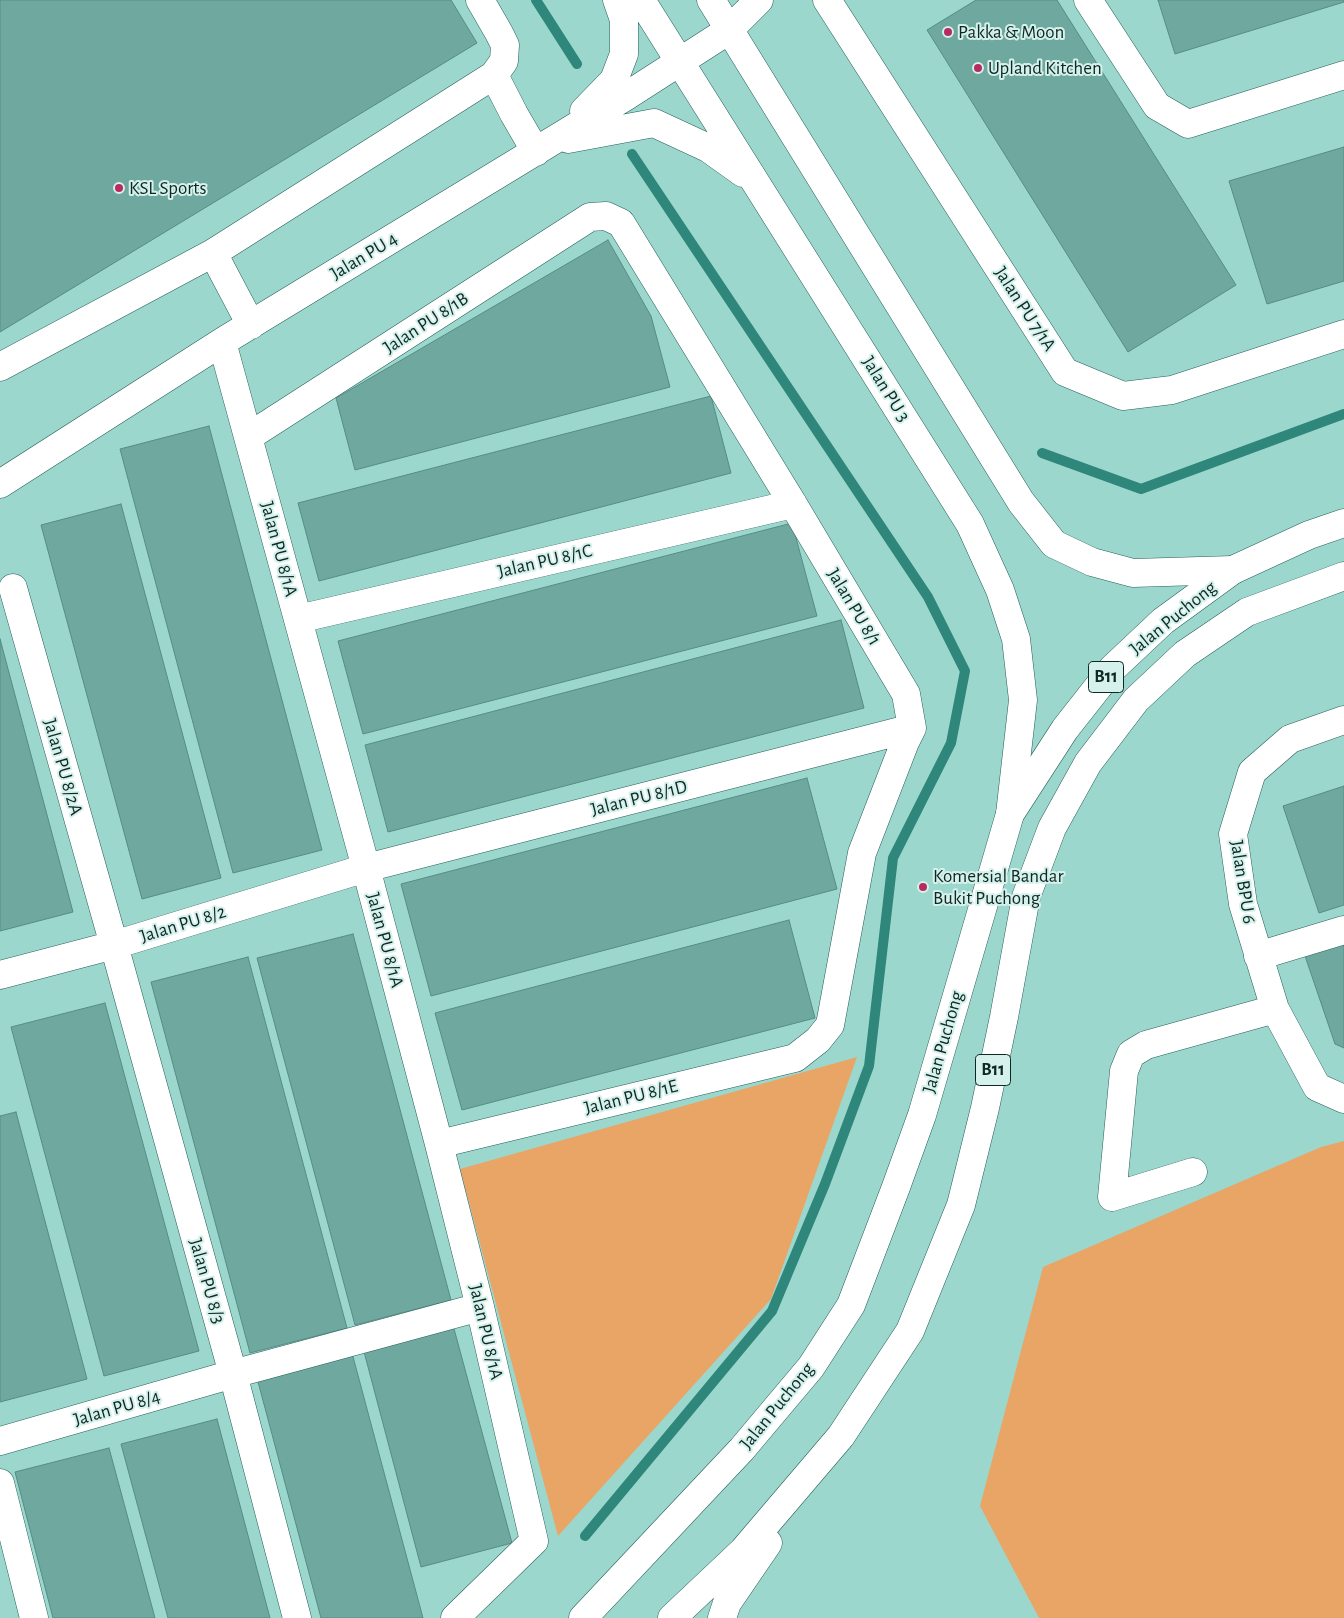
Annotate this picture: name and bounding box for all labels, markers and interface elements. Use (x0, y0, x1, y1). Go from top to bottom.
place label: Pakka & Moon (958, 21, 1064, 43)
marker: Pakka & Moon (942, 26, 954, 38)
place label: Upland Kitchen (988, 57, 1102, 79)
marker: Upland Kitchen (972, 62, 984, 74)
place label: KSL Sports (129, 177, 206, 199)
marker: KSL Sports (113, 182, 125, 194)
street label: Jalan PU 4 (326, 227, 402, 285)
street label: Jalan PU 7/1A (989, 262, 1061, 356)
street label: Jalan PU 8/1B (379, 287, 473, 359)
street label: Jalan PU 3 (857, 352, 915, 426)
street label: Jalan PU 8/1A (255, 499, 303, 599)
street label: Jalan PU 8/1C (496, 539, 594, 583)
street label: Jalan PU 8/1 (822, 564, 886, 650)
street label: Jalan Puchong (1125, 576, 1221, 660)
road number: B11 (1088, 662, 1124, 692)
street label: Jalan PU 8/2A (38, 716, 88, 818)
street label: Jalan PU 8/1D (588, 775, 690, 821)
street label: Jalan BPU 6 (1225, 838, 1261, 926)
place label: Komersial Bandar Bukit Puchong (933, 865, 1064, 909)
marker: Komersial Bandar Bukit Puchong (917, 881, 929, 893)
street label: Jalan PU 8/1A (361, 890, 409, 990)
street label: Jalan PU 8/2 (137, 900, 229, 948)
street label: Jalan Puchong (918, 988, 968, 1096)
road number: B11 (976, 1054, 1010, 1086)
street label: Jalan PU 8/1E (582, 1074, 680, 1120)
street label: Jalan PU 8/3 (184, 1236, 230, 1326)
street label: Jalan PU 8/1A (464, 1282, 508, 1382)
street label: Jalan Puchong (735, 1358, 819, 1454)
street label: Jalan PU 8/4 (71, 1385, 163, 1431)

